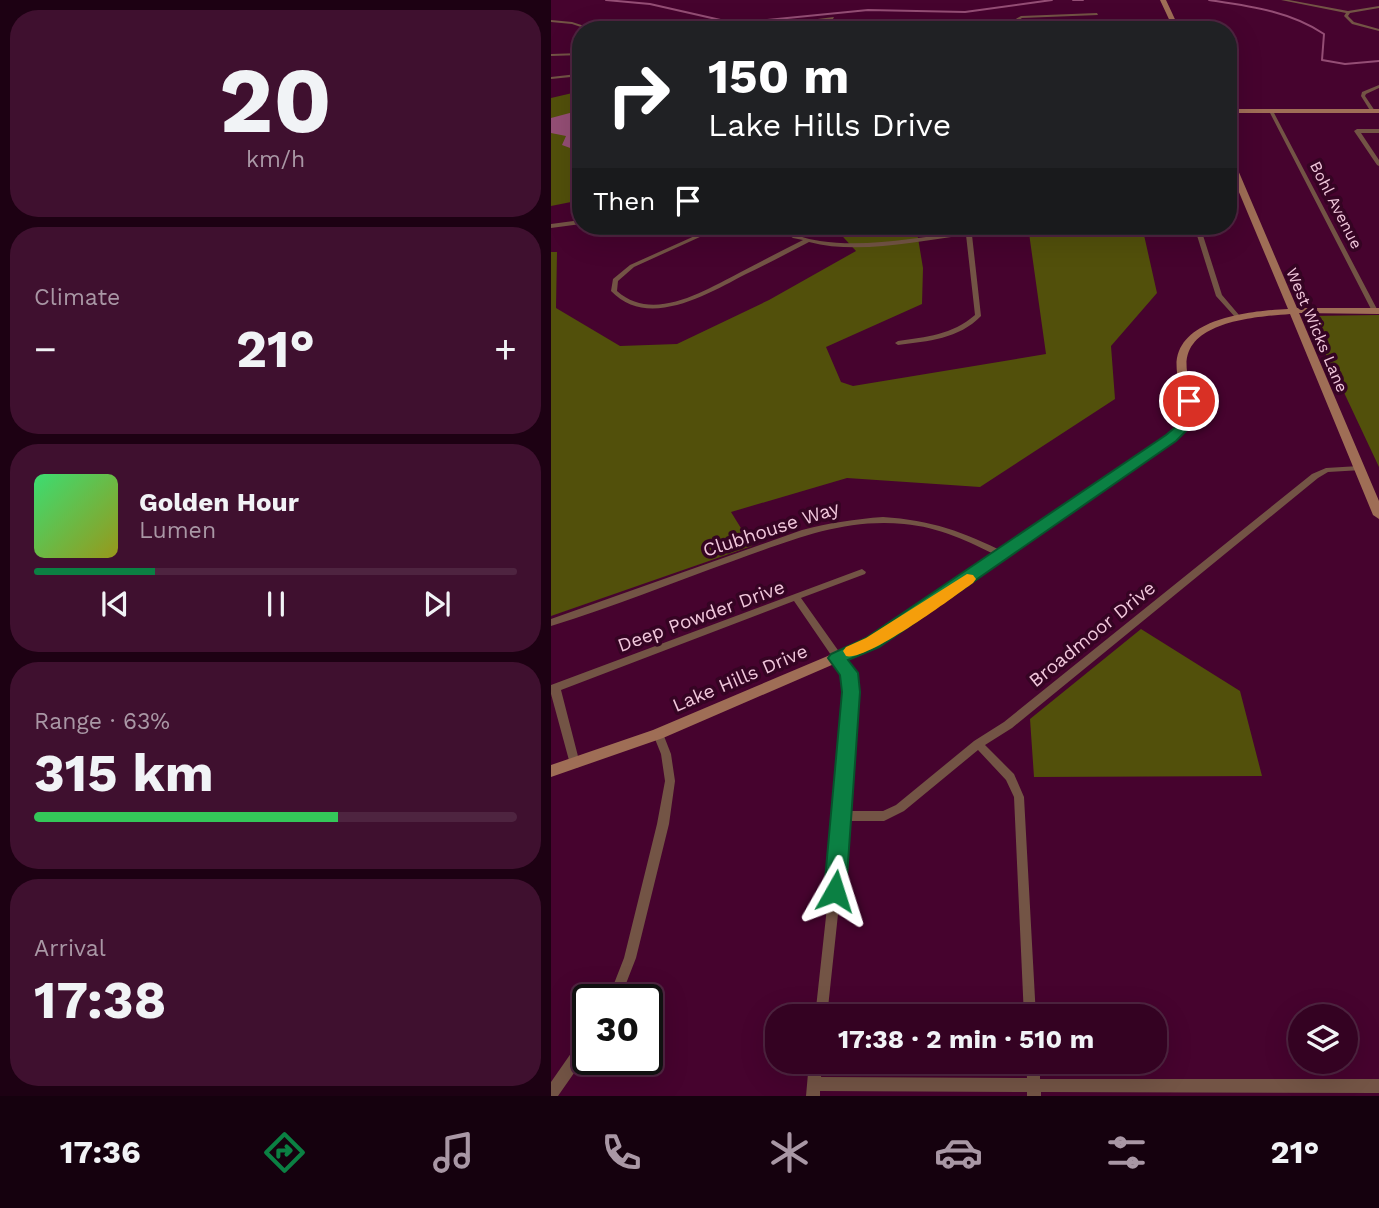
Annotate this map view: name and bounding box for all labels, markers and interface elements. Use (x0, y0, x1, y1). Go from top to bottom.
text: 20 (219, 47, 332, 154)
text: 150 m (708, 47, 849, 105)
icon: right (593, 49, 684, 140)
text: Lake Hills Drive (708, 106, 951, 144)
text: km/h (246, 146, 305, 173)
street label: Bohl Avenue (1306, 158, 1366, 252)
icon: arrive (669, 182, 707, 220)
text: Then (593, 186, 655, 216)
street label: West Wicks Lane (1282, 265, 1352, 395)
text: Climate (34, 284, 120, 311)
text: 21° (236, 319, 315, 380)
text: − (34, 327, 57, 371)
text: + (494, 327, 517, 371)
pin (1159, 371, 1219, 431)
icon: arrive (1170, 382, 1208, 420)
text: Golden Hour (139, 487, 299, 517)
street label: Clubhouse Way (700, 496, 842, 562)
text: Lumen (139, 517, 216, 544)
street label: Deep Powder Drive (614, 575, 788, 657)
street label: Broadmoor Drive (1024, 576, 1160, 692)
icon: previous (96, 585, 134, 623)
icon: pause (257, 585, 295, 623)
icon: next (418, 585, 456, 623)
street label: Lake Hills Drive (669, 639, 811, 717)
text: Range · 63% (34, 708, 170, 735)
text: 315 km (34, 743, 214, 804)
position arrow (798, 854, 872, 928)
text: Arrival (34, 935, 106, 962)
text: 17:38 (34, 970, 166, 1031)
speed limit sign: 30 (572, 984, 663, 1075)
map controls (1288, 1004, 1358, 1074)
button: layers (1288, 1004, 1358, 1074)
text: 17:38 · 2 min · 510 m (838, 1024, 1094, 1054)
icon: directions (260, 1128, 309, 1177)
icon: music (429, 1128, 478, 1177)
icon: phone (597, 1128, 646, 1177)
icon: climate (765, 1128, 814, 1177)
icon: car (934, 1128, 983, 1177)
icon: filters (1102, 1128, 1151, 1177)
text: 17:36 (60, 1133, 141, 1171)
text: 21° (1271, 1133, 1319, 1171)

